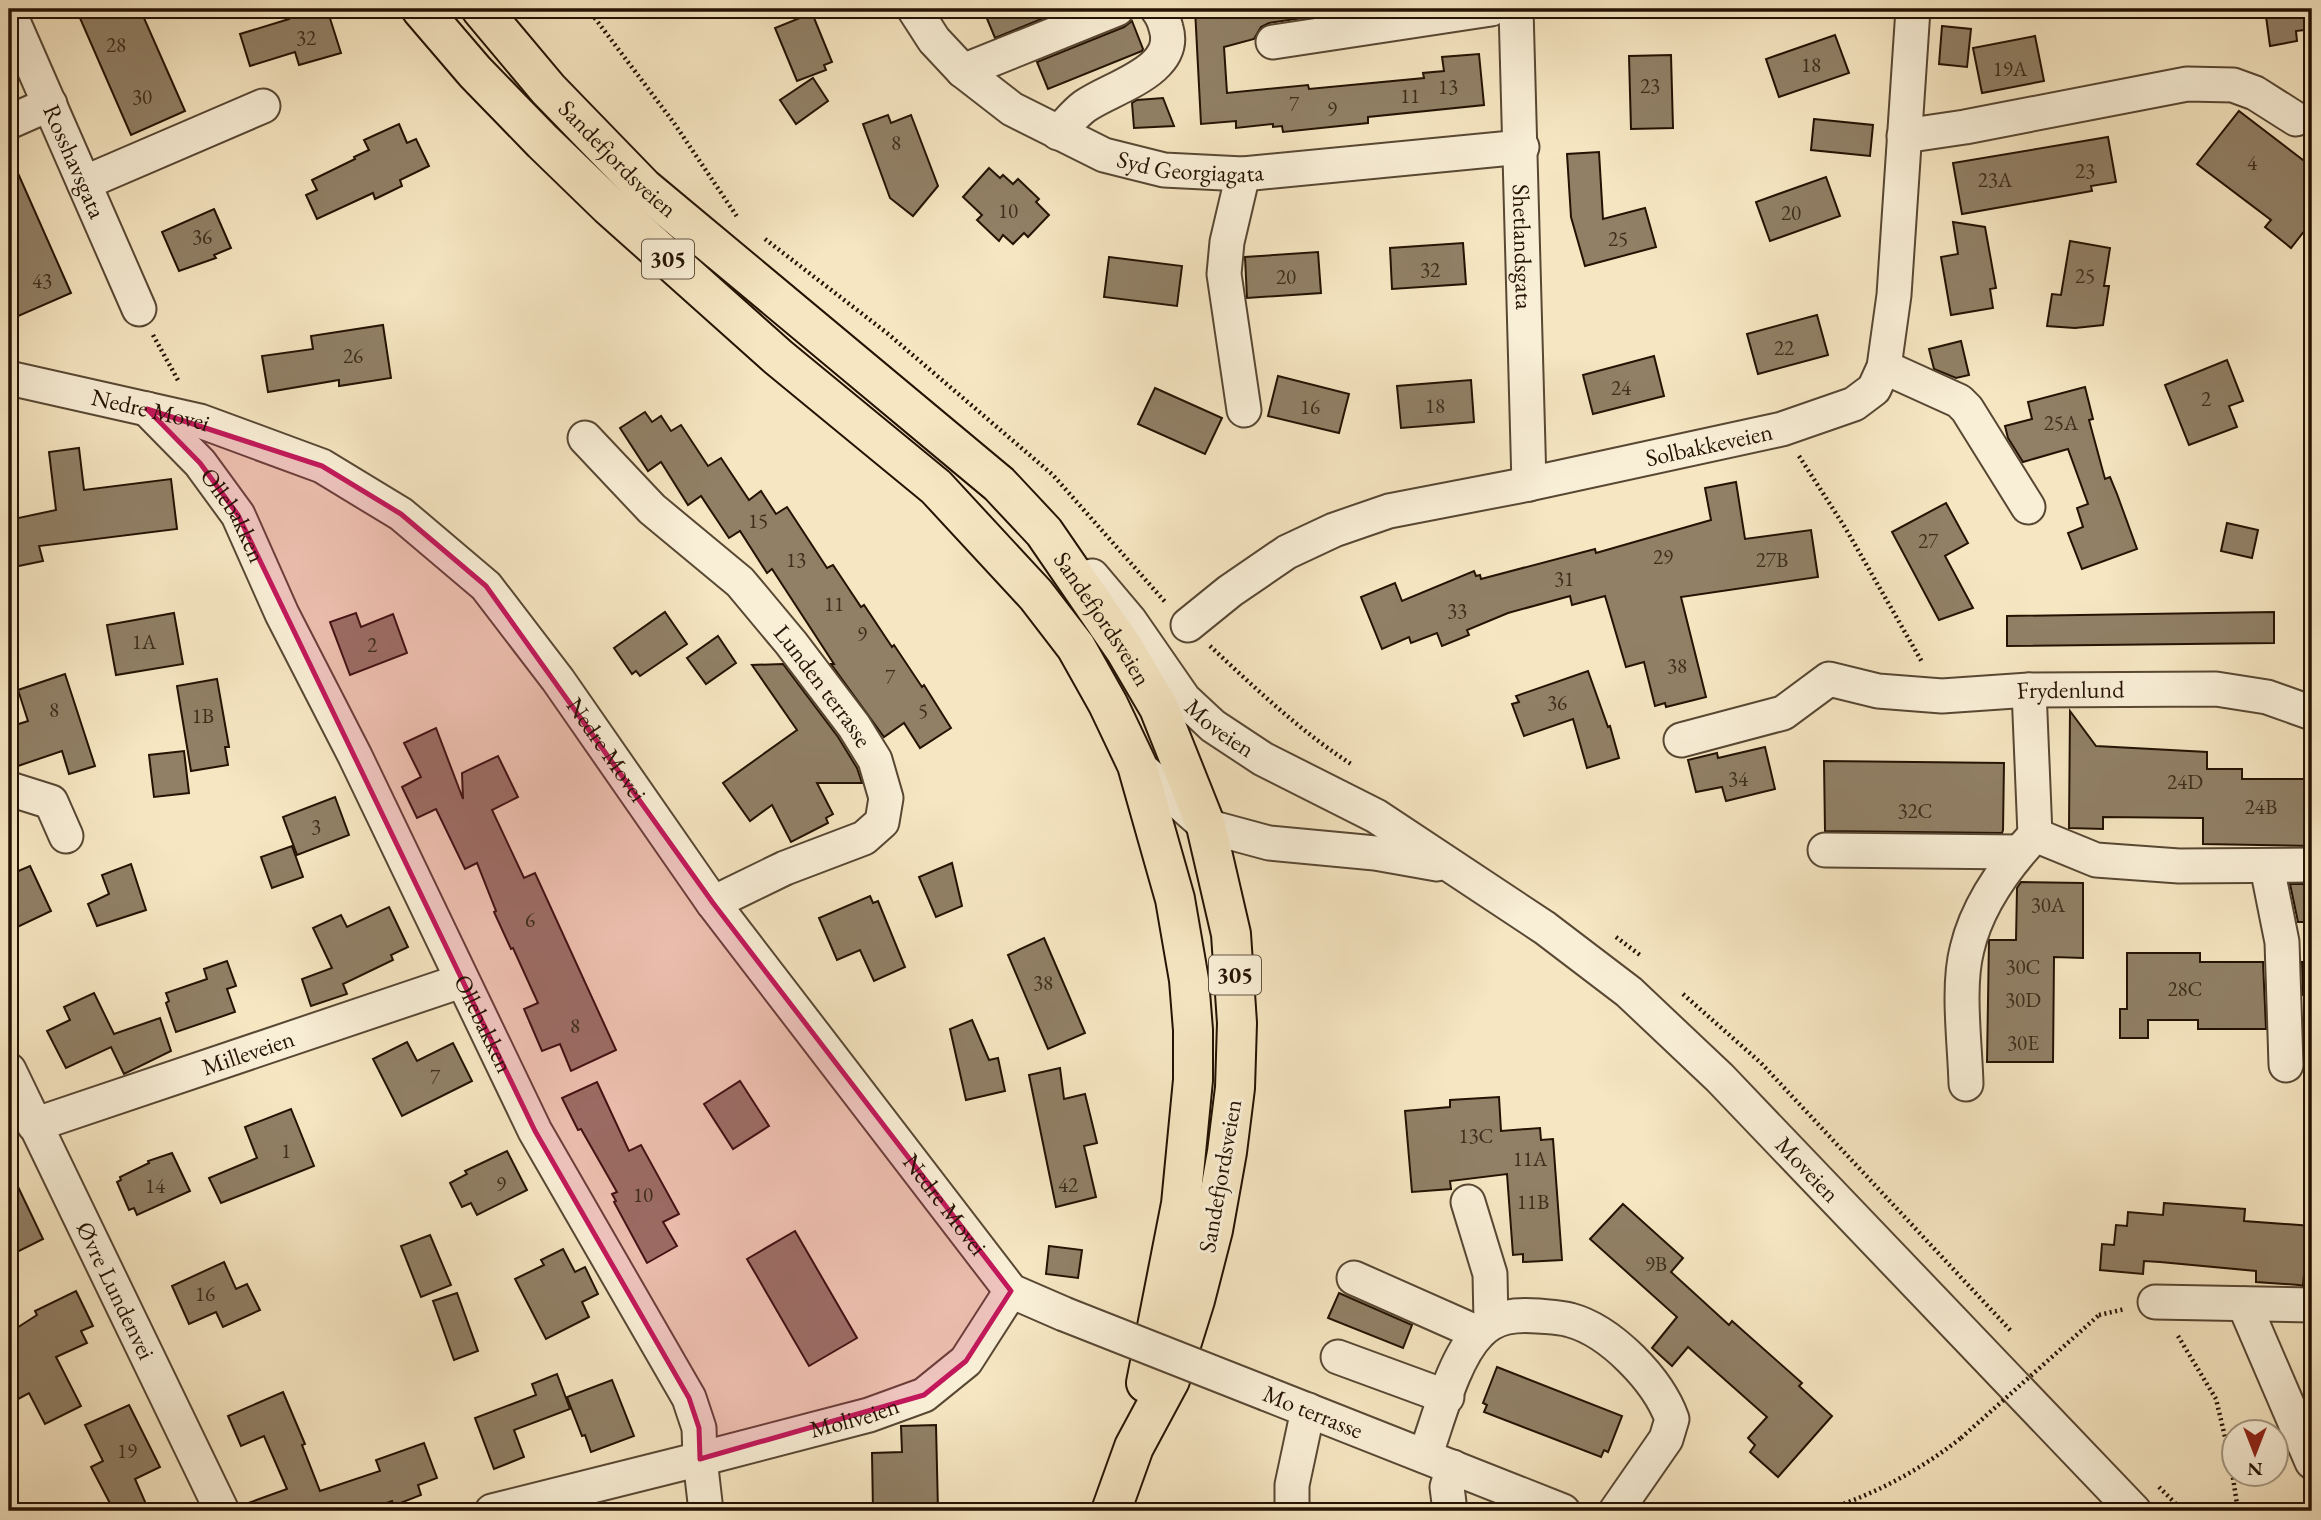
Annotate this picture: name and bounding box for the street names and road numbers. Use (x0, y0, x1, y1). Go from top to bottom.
street label: Sandefjordsveien (552, 93, 684, 224)
street label: Rosshavsgata (36, 99, 114, 223)
street label: Syd Georgiagata (1114, 143, 1265, 189)
street label: Shetlandsgata (1506, 184, 1540, 311)
road number: 305 (642, 240, 694, 278)
street label: Nedre Movei (88, 381, 214, 438)
street label: Solbakkeveien (1643, 415, 1776, 473)
street label: Ollebakken (194, 461, 273, 568)
street label: Sandefjordsveien (1047, 545, 1159, 692)
street label: Lunden terrasse (767, 618, 879, 753)
street label: Frydenlund (2015, 673, 2125, 706)
street label: Nedre Movei (560, 691, 654, 808)
street label: Moveien (1178, 692, 1261, 764)
road number: 305 (1209, 956, 1261, 994)
street label: Ollebakken (447, 969, 521, 1078)
street label: Milleveien (198, 1022, 299, 1082)
street label: Sandefjordsveien (1191, 1097, 1248, 1255)
street label: Moveien (1769, 1130, 1847, 1209)
street label: Nedre Movei (896, 1147, 994, 1262)
street label: Øvre Lundenvei (70, 1216, 163, 1365)
street label: Mo terrasse (1259, 1377, 1368, 1446)
street label: Moliveien (806, 1389, 903, 1445)

